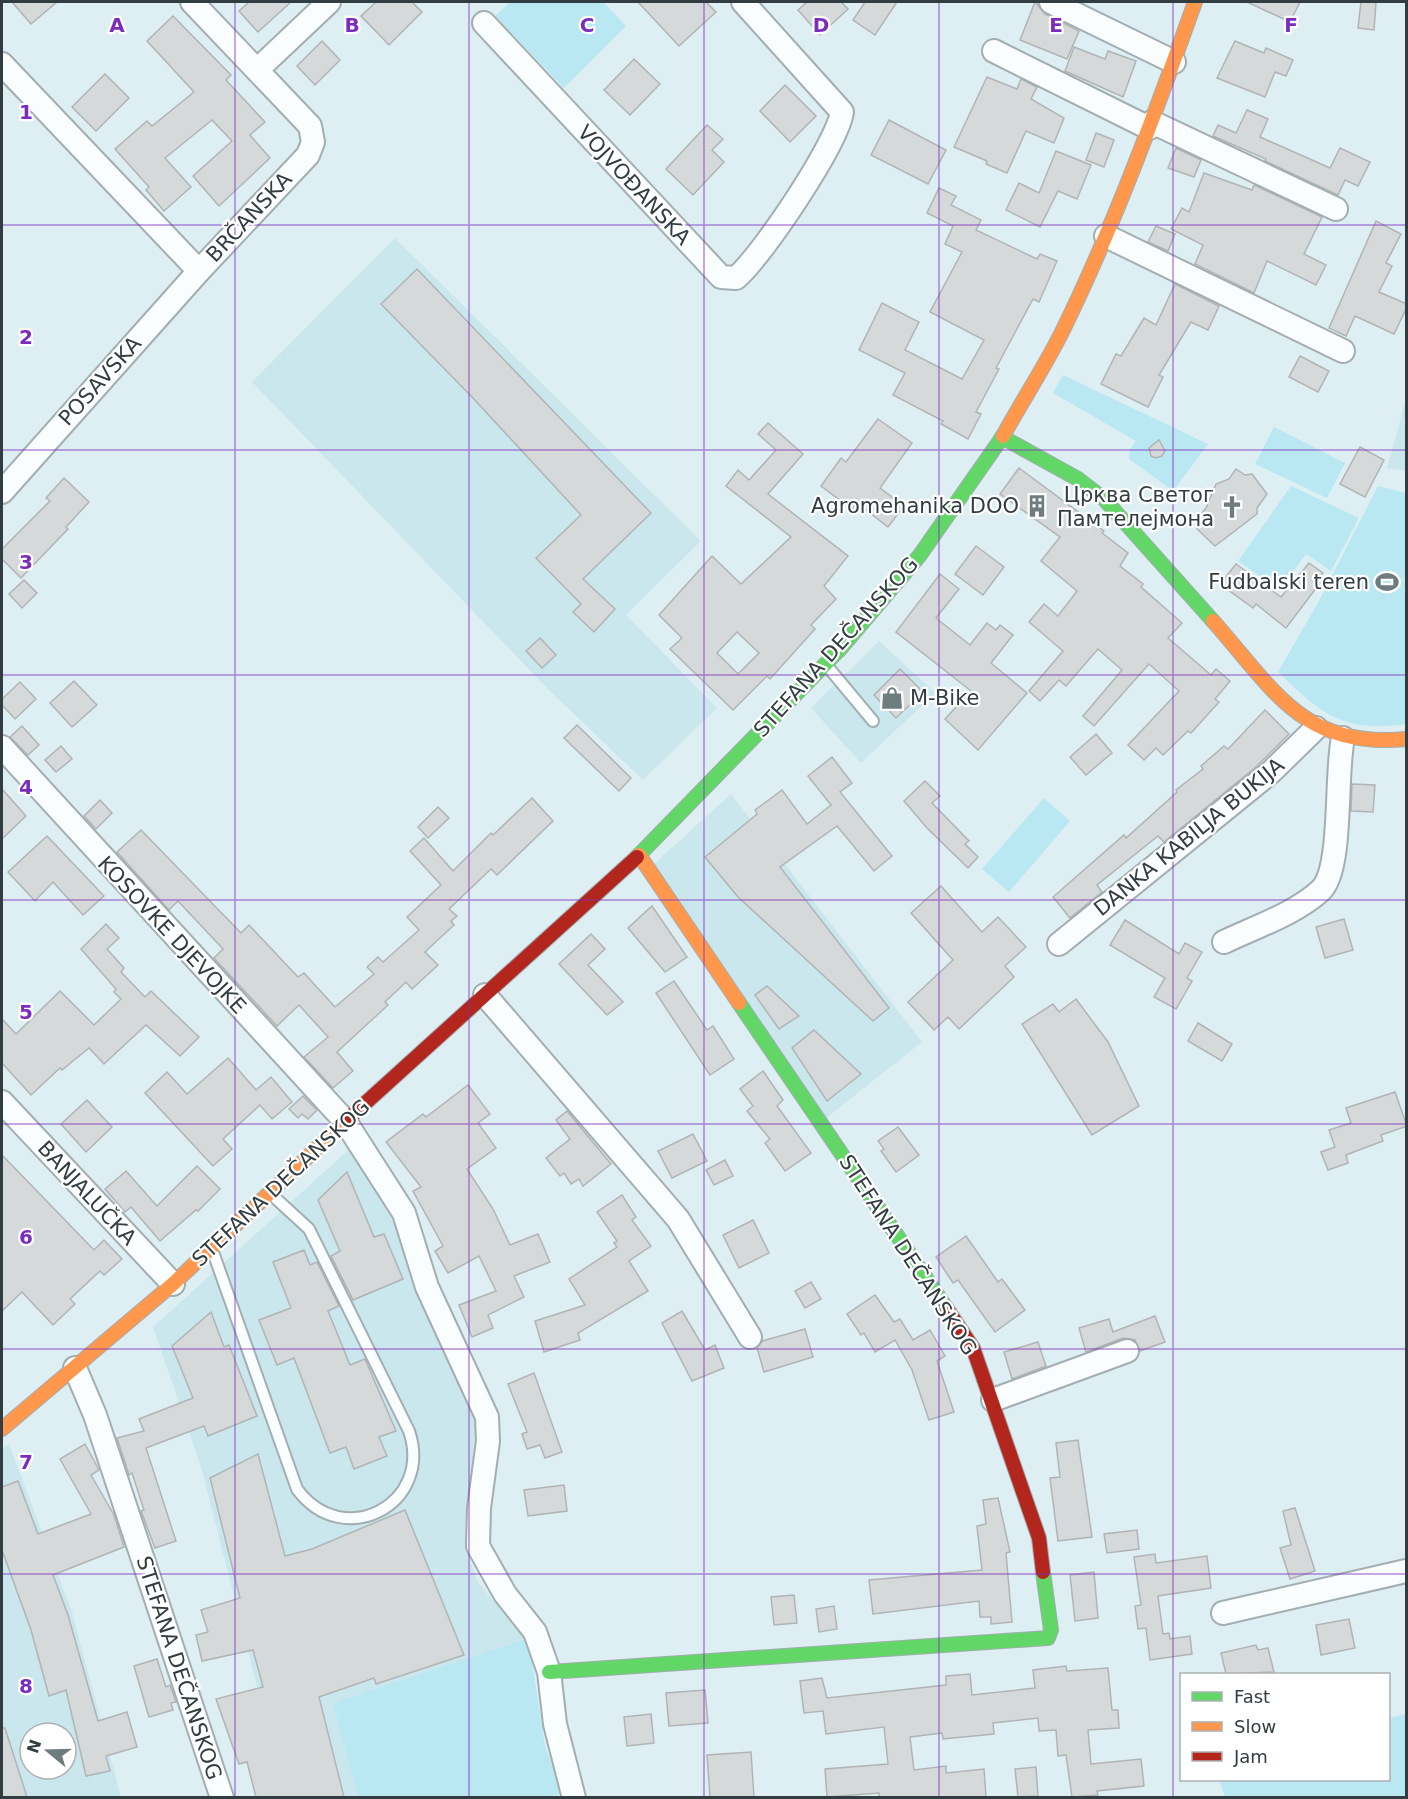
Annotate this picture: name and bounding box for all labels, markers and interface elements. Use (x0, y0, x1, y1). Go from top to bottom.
text: A (109, 13, 125, 37)
text: B (344, 13, 360, 37)
text: C (580, 13, 594, 37)
text: D (813, 13, 829, 37)
text: E (1049, 13, 1063, 37)
text: F (1284, 13, 1298, 37)
text: 1 (19, 100, 33, 124)
street label: VOJVOĐANSKA (573, 120, 696, 250)
street label: BRČANSKA (201, 166, 297, 267)
text: 2 (19, 325, 33, 349)
street label: POSAVSKA (54, 331, 147, 430)
place label: Црква Светог Памтелејмона (1057, 483, 1214, 531)
building icon: Agromehanika DOO (1024, 493, 1050, 519)
place label: Agromehanika DOO (811, 494, 1019, 518)
church icon: Црква Светог Памтелејмона (1219, 494, 1245, 520)
text: 3 (19, 550, 33, 574)
street label: STEFANA DEČANSKOG (748, 551, 923, 742)
sports icon: Fudbalski teren (1374, 569, 1400, 595)
place label: Fudbalski teren (1208, 570, 1369, 594)
shop icon: M-Bike (879, 685, 905, 711)
place label: M-Bike (910, 686, 980, 710)
street label: DANKA KABILJA BUKIJA (1089, 753, 1289, 921)
text: 4 (19, 775, 33, 799)
street label: KOSOVKE DJEVOJKE (93, 851, 251, 1019)
text: 5 (19, 1000, 33, 1024)
street label: STEFANA DEČANSKOG (187, 1094, 375, 1271)
street label: BANJALUČKA (33, 1135, 142, 1250)
street label: STEFANA DEČANSKOG (834, 1150, 983, 1360)
text: 6 (19, 1225, 33, 1249)
text: 7 (19, 1450, 33, 1474)
street label: STEFANA DEČANSKOG (131, 1553, 227, 1783)
legend (1180, 1673, 1390, 1781)
text: 8 (19, 1674, 33, 1698)
text: Fast (1234, 1686, 1270, 1707)
text: Slow (1234, 1716, 1276, 1737)
north arrow (18, 1721, 78, 1781)
text: N (23, 1737, 45, 1756)
text: Jam (1233, 1746, 1268, 1767)

